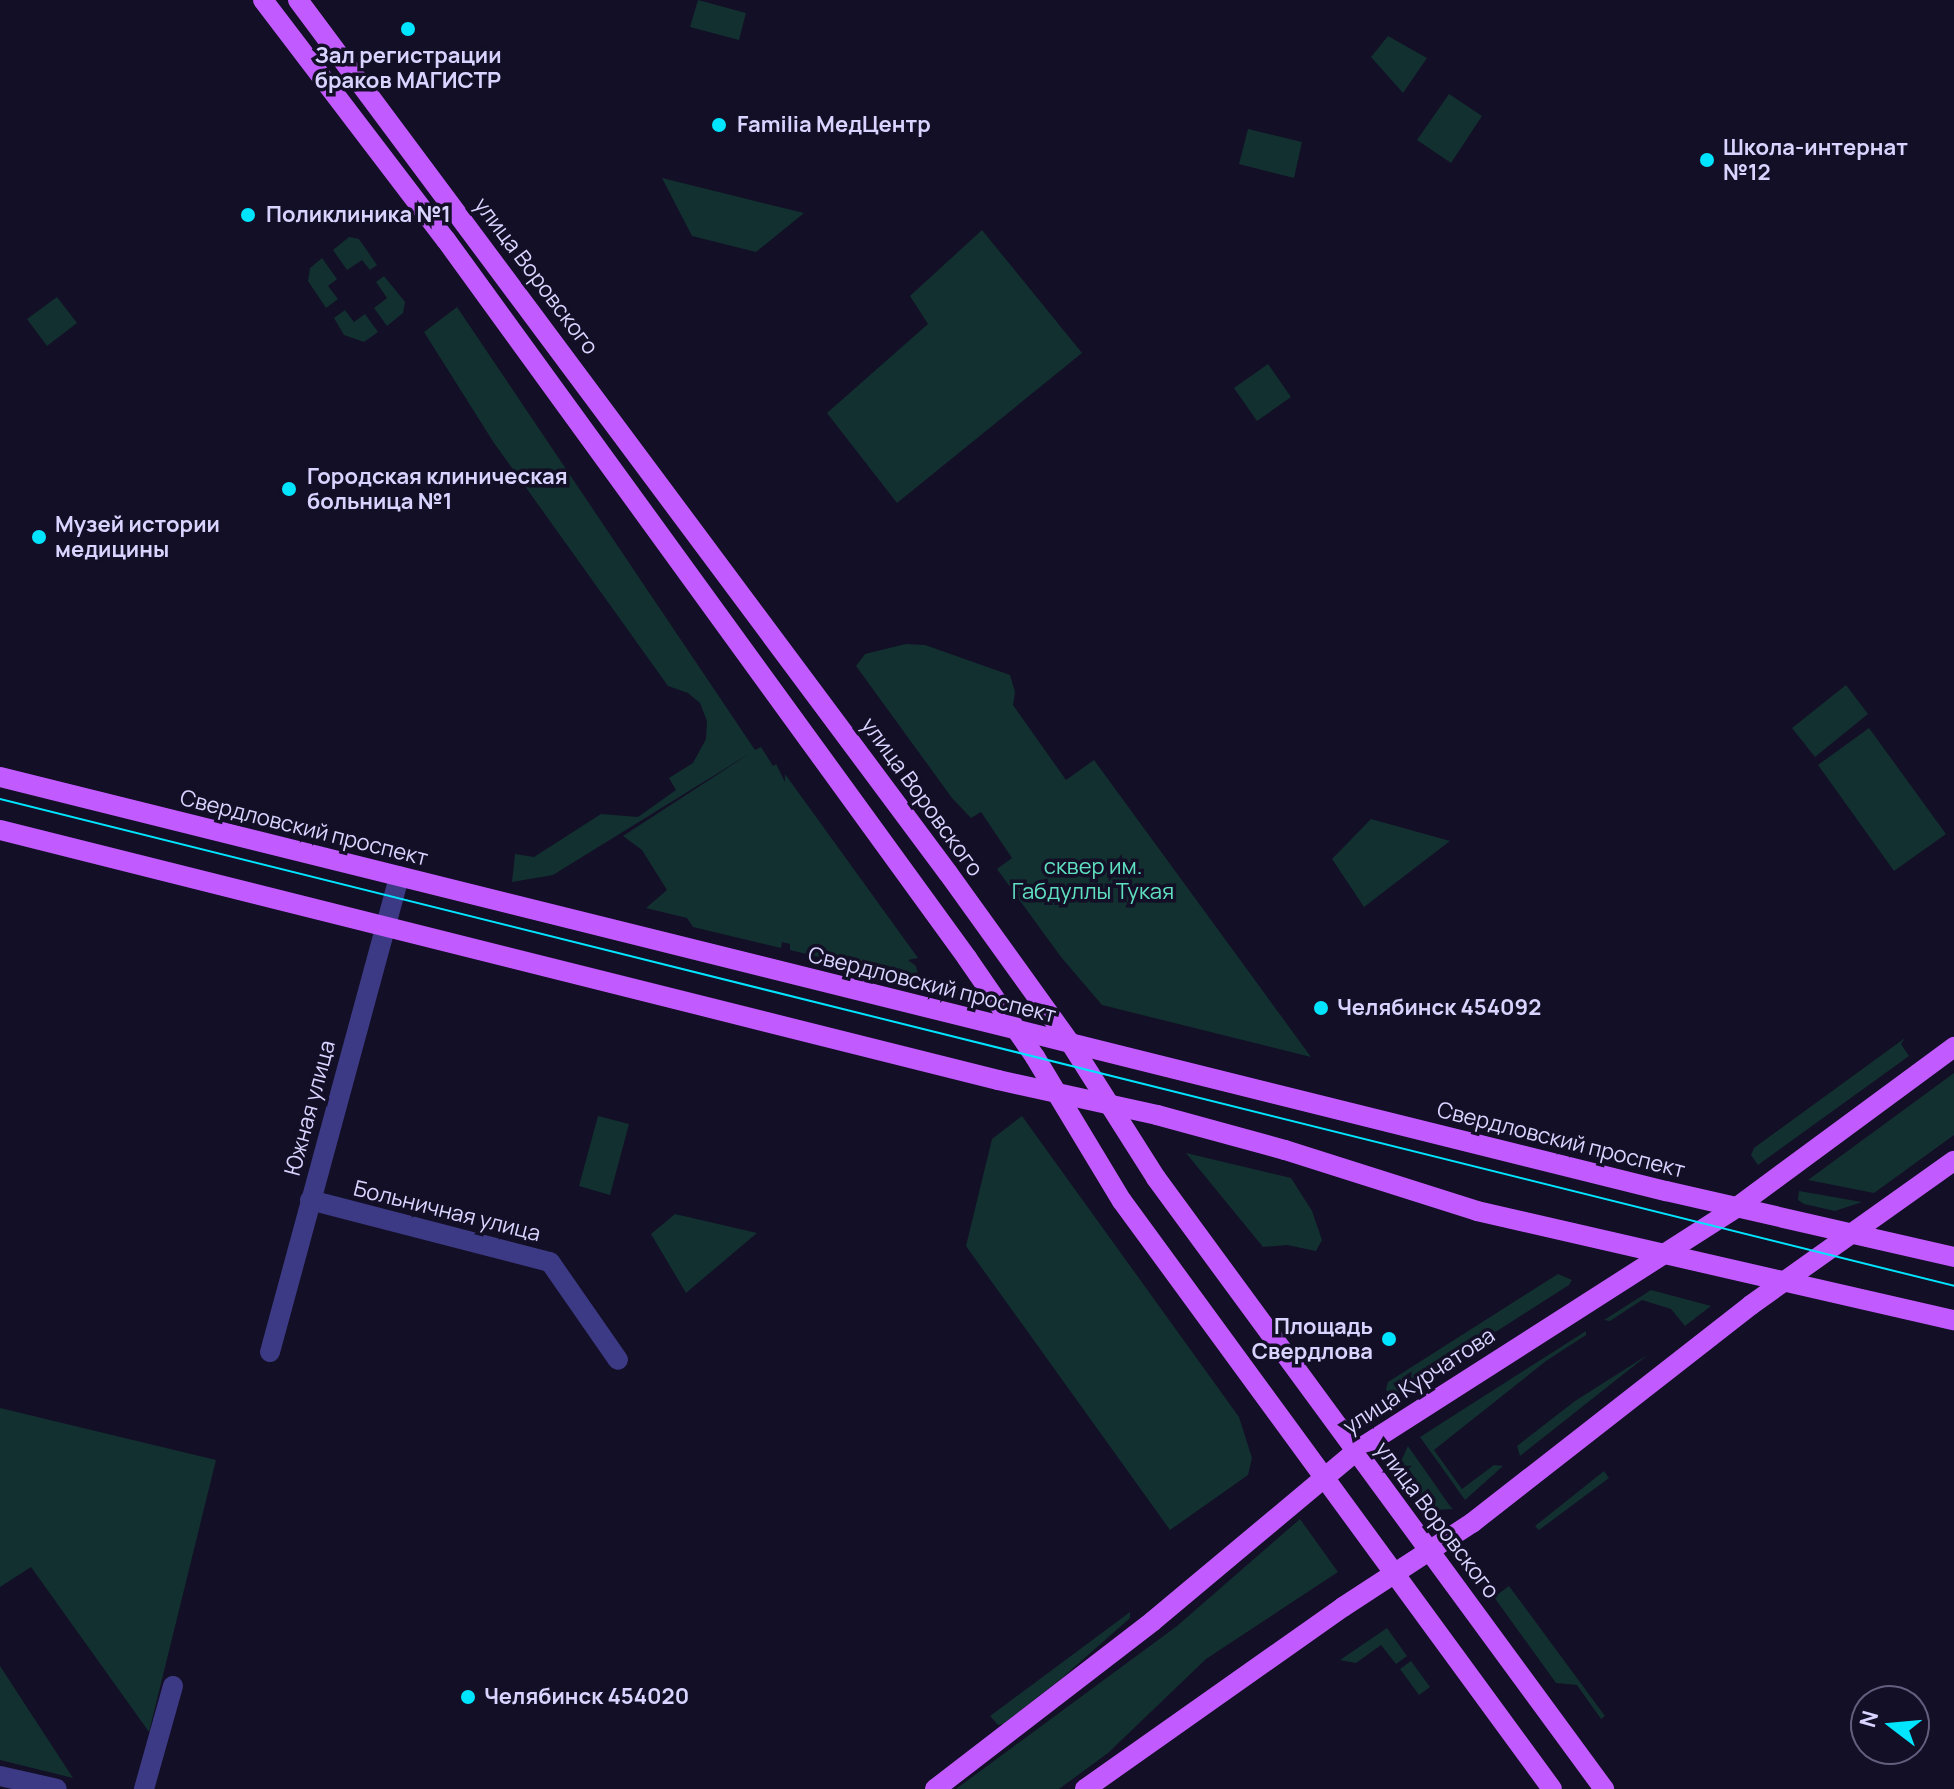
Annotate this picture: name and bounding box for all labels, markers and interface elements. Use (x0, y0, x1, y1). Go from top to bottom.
marker: Зал регистрации браков МАГИСТР (399, 20, 417, 38)
place label: Зал регистрации браков МАГИСТР (314, 42, 502, 94)
place label: Familia МедЦентр (737, 112, 931, 138)
marker: Familia МедЦентр (708, 114, 730, 136)
place label: Школа-интернат №12 (1723, 134, 1908, 186)
marker: Школа-интернат №12 (1698, 151, 1716, 169)
street label: улица Воровского (468, 192, 604, 360)
place label: Поликлиника №1 (266, 202, 451, 228)
marker: Поликлиника №1 (237, 204, 259, 226)
place label: Городская клиническая больница №1 (307, 463, 568, 514)
marker: Городская клиническая больница №1 (278, 478, 300, 500)
place label: Музей истории медицины (55, 511, 220, 562)
marker: Музей истории медицины (30, 528, 48, 546)
street label: улица Воровского (856, 712, 988, 882)
street label: Свердловский проспект (177, 784, 431, 872)
park label: сквер им. Габдуллы Тукая (1012, 853, 1174, 904)
street label: Свердловский проспект (805, 941, 1059, 1029)
place label: Челябинск 454092 (1337, 995, 1541, 1021)
marker: Челябинск 454092 (1312, 999, 1330, 1017)
street label: Южная улица (279, 1037, 341, 1179)
street label: Свердловский проспект (1434, 1096, 1688, 1184)
street label: Больничная улица (351, 1175, 543, 1247)
place label: Площадь Свердлова (1252, 1313, 1373, 1364)
street label: улица Курчатова (1338, 1322, 1500, 1440)
marker: Площадь Свердлова (1380, 1330, 1398, 1348)
street label: улица Воровского (1369, 1436, 1505, 1604)
place label: Челябинск 454020 (484, 1684, 689, 1710)
north arrow (1850, 1685, 1930, 1765)
marker: Челябинск 454020 (459, 1688, 477, 1706)
text: N (1852, 1707, 1885, 1731)

